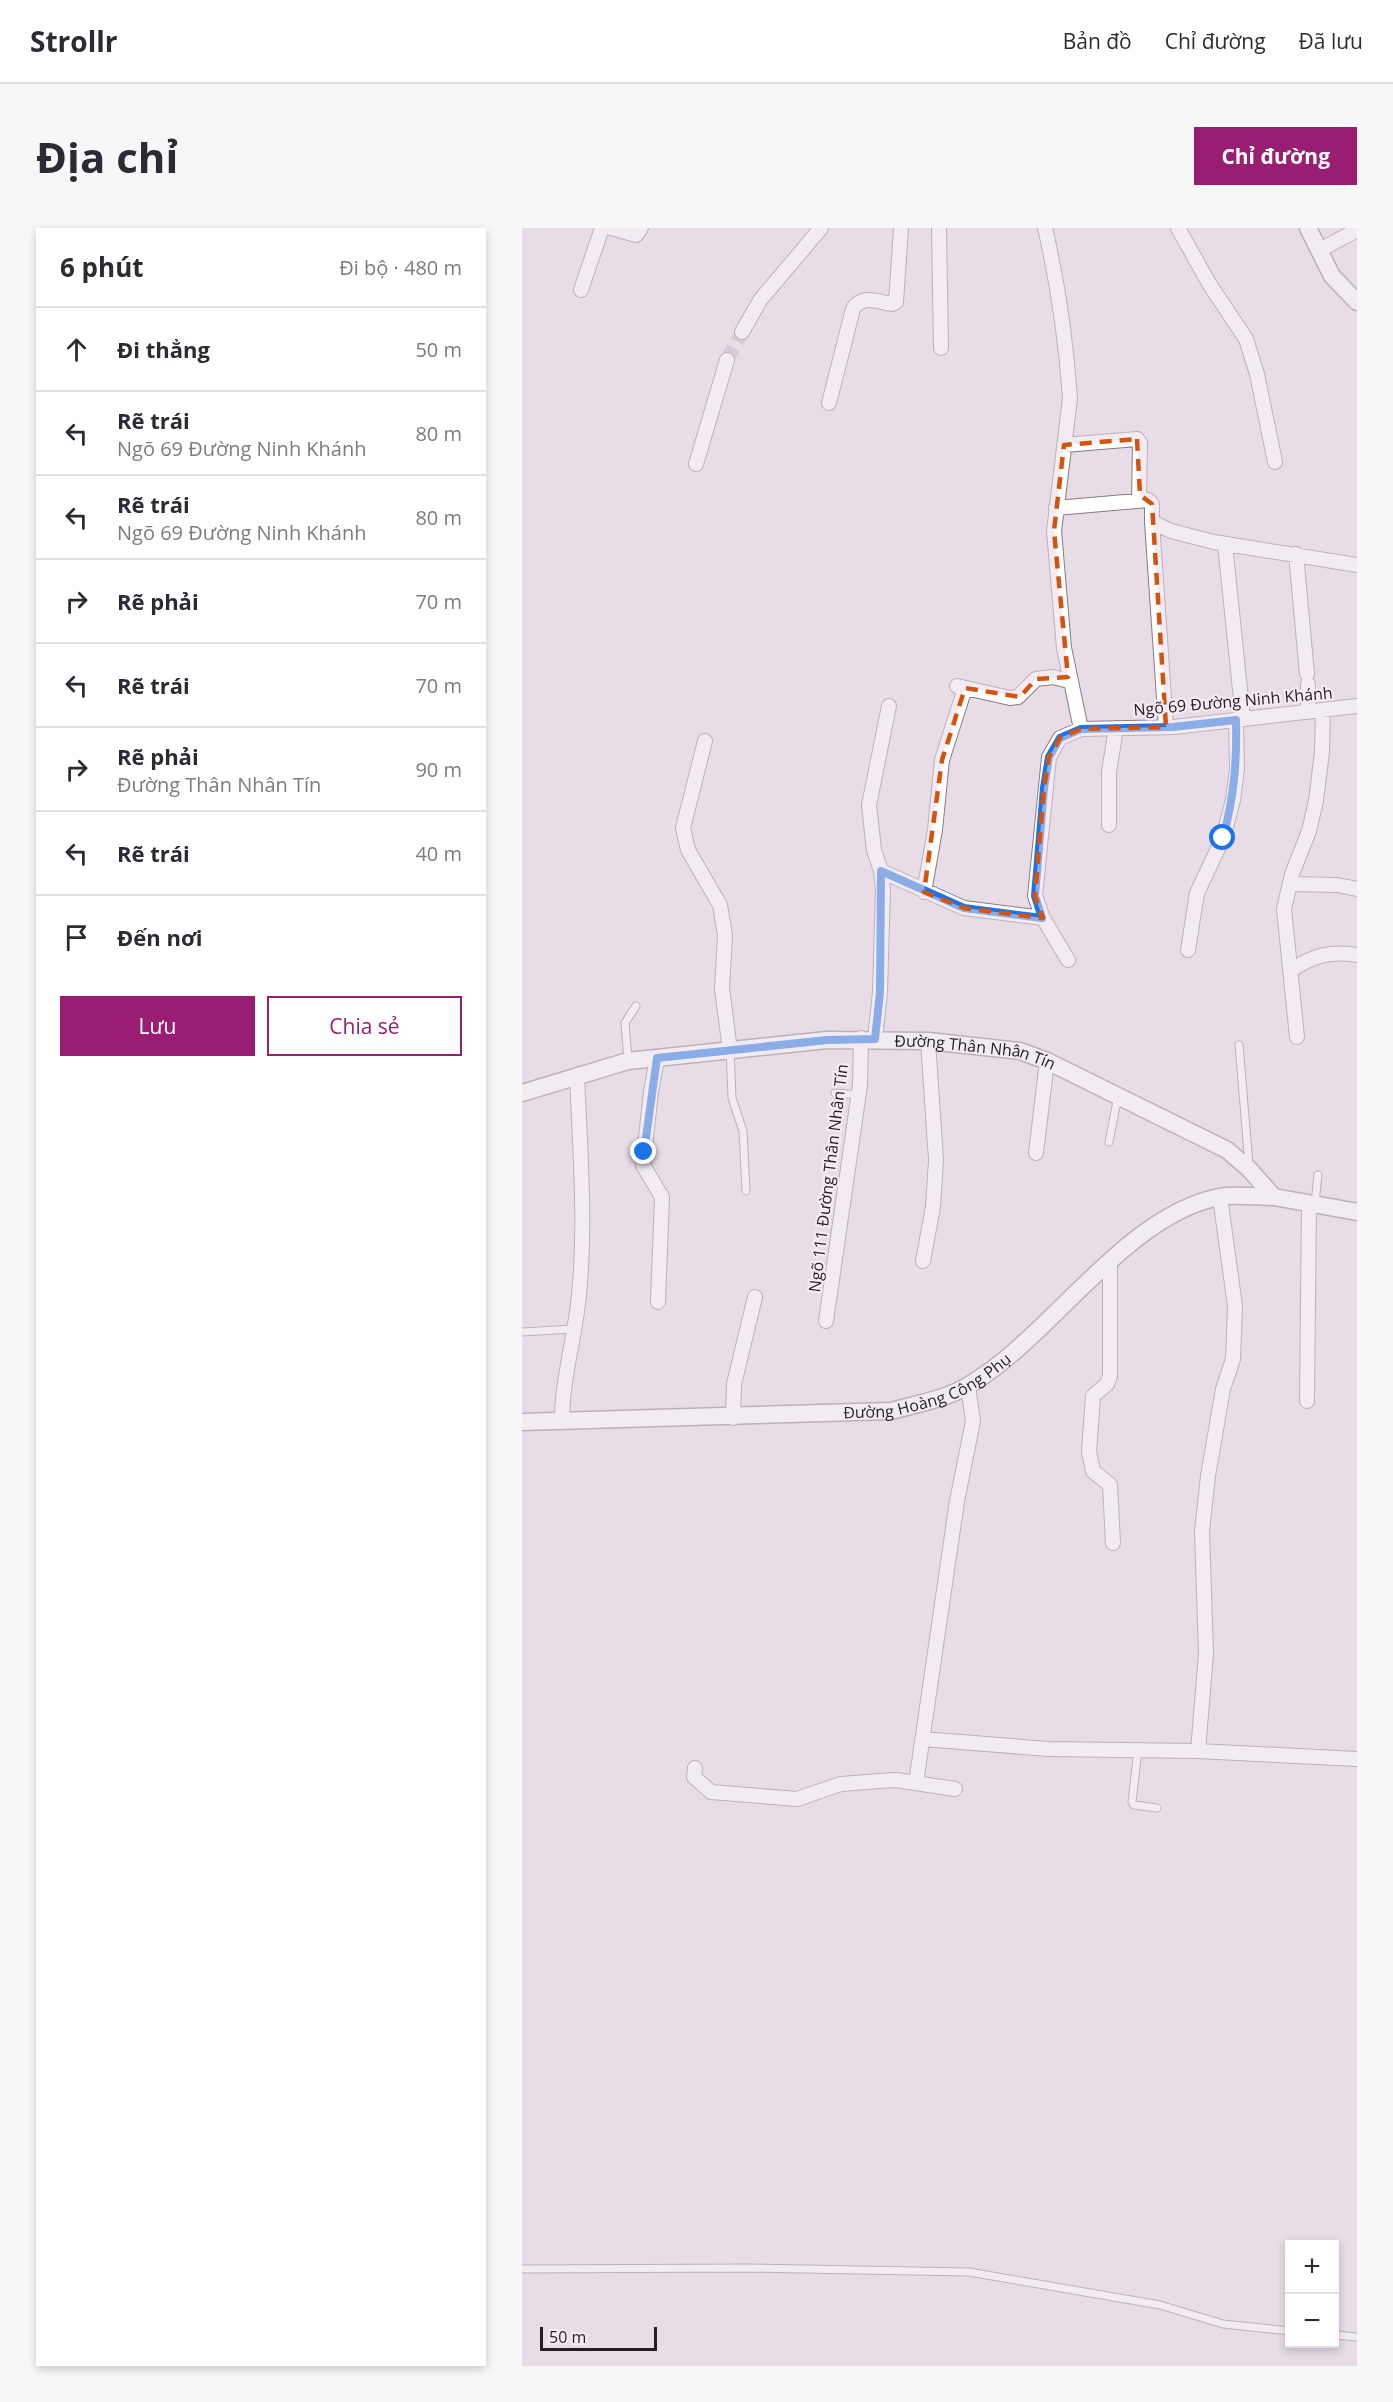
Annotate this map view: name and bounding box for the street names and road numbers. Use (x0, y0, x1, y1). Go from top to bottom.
street label: Ngõ 69 Đường Ninh Khánh (1133, 681, 1333, 721)
street label: Đường Thân Nhân Tín (894, 1030, 1060, 1075)
street label: Ngõ 111 Đường Thân Nhân Tín (803, 1063, 853, 1293)
street label: Đường Hoàng Công Phụ (843, 1348, 1016, 1423)

